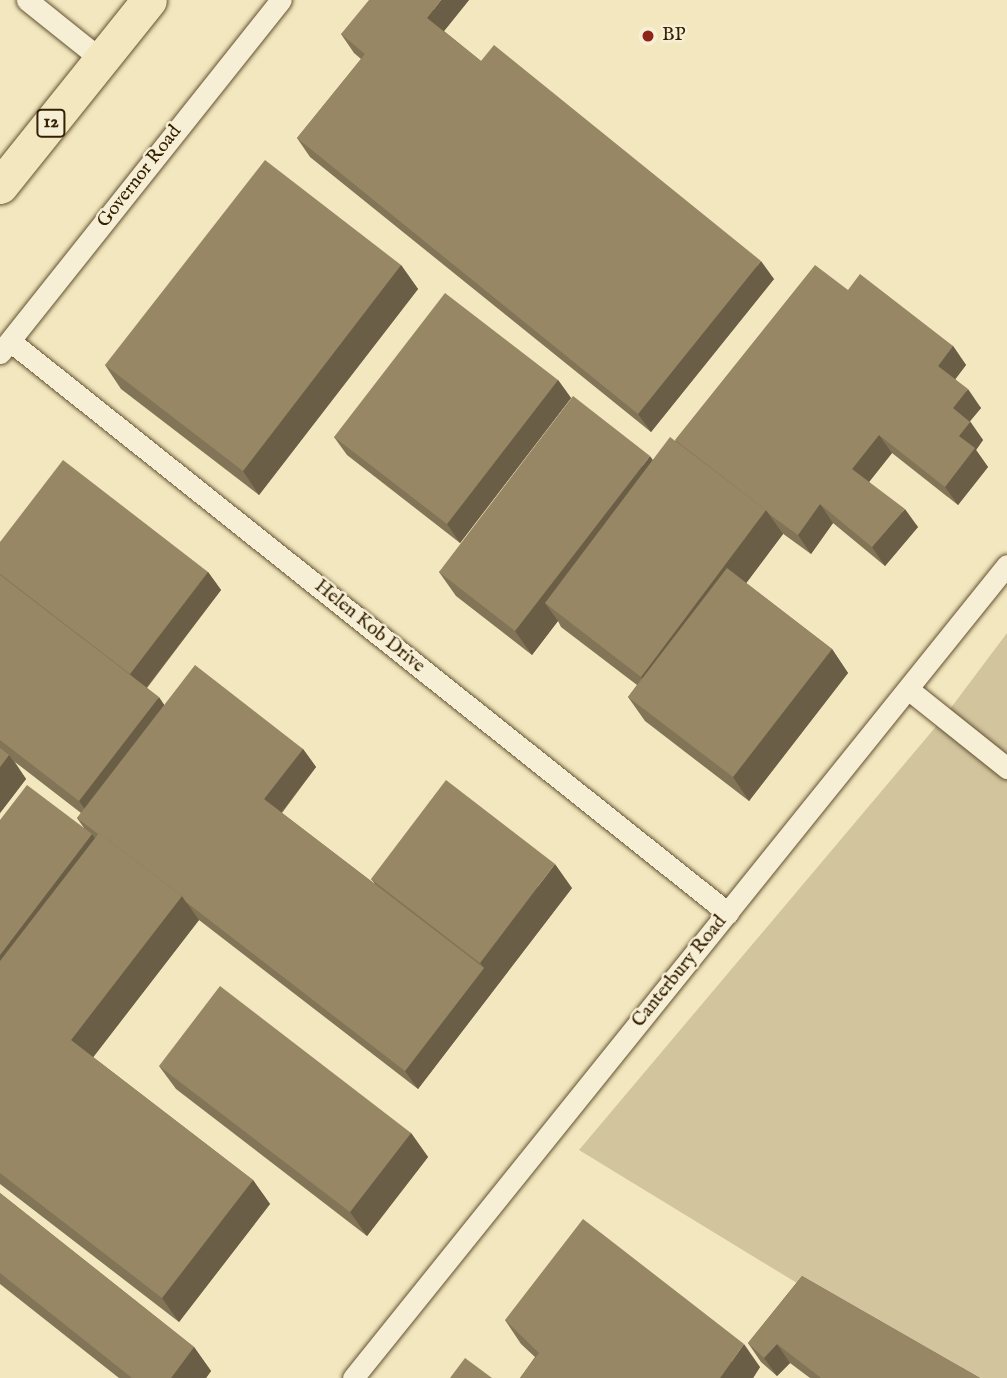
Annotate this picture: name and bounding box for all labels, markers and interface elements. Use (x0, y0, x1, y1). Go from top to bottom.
place label: BP (662, 25, 685, 47)
marker: BP (640, 28, 656, 44)
road number: 12 (35, 109, 67, 138)
street label: Governor Road (93, 121, 187, 233)
street label: Helen Kob Drive (309, 576, 429, 678)
street label: Canterbury Road (628, 911, 732, 1033)

